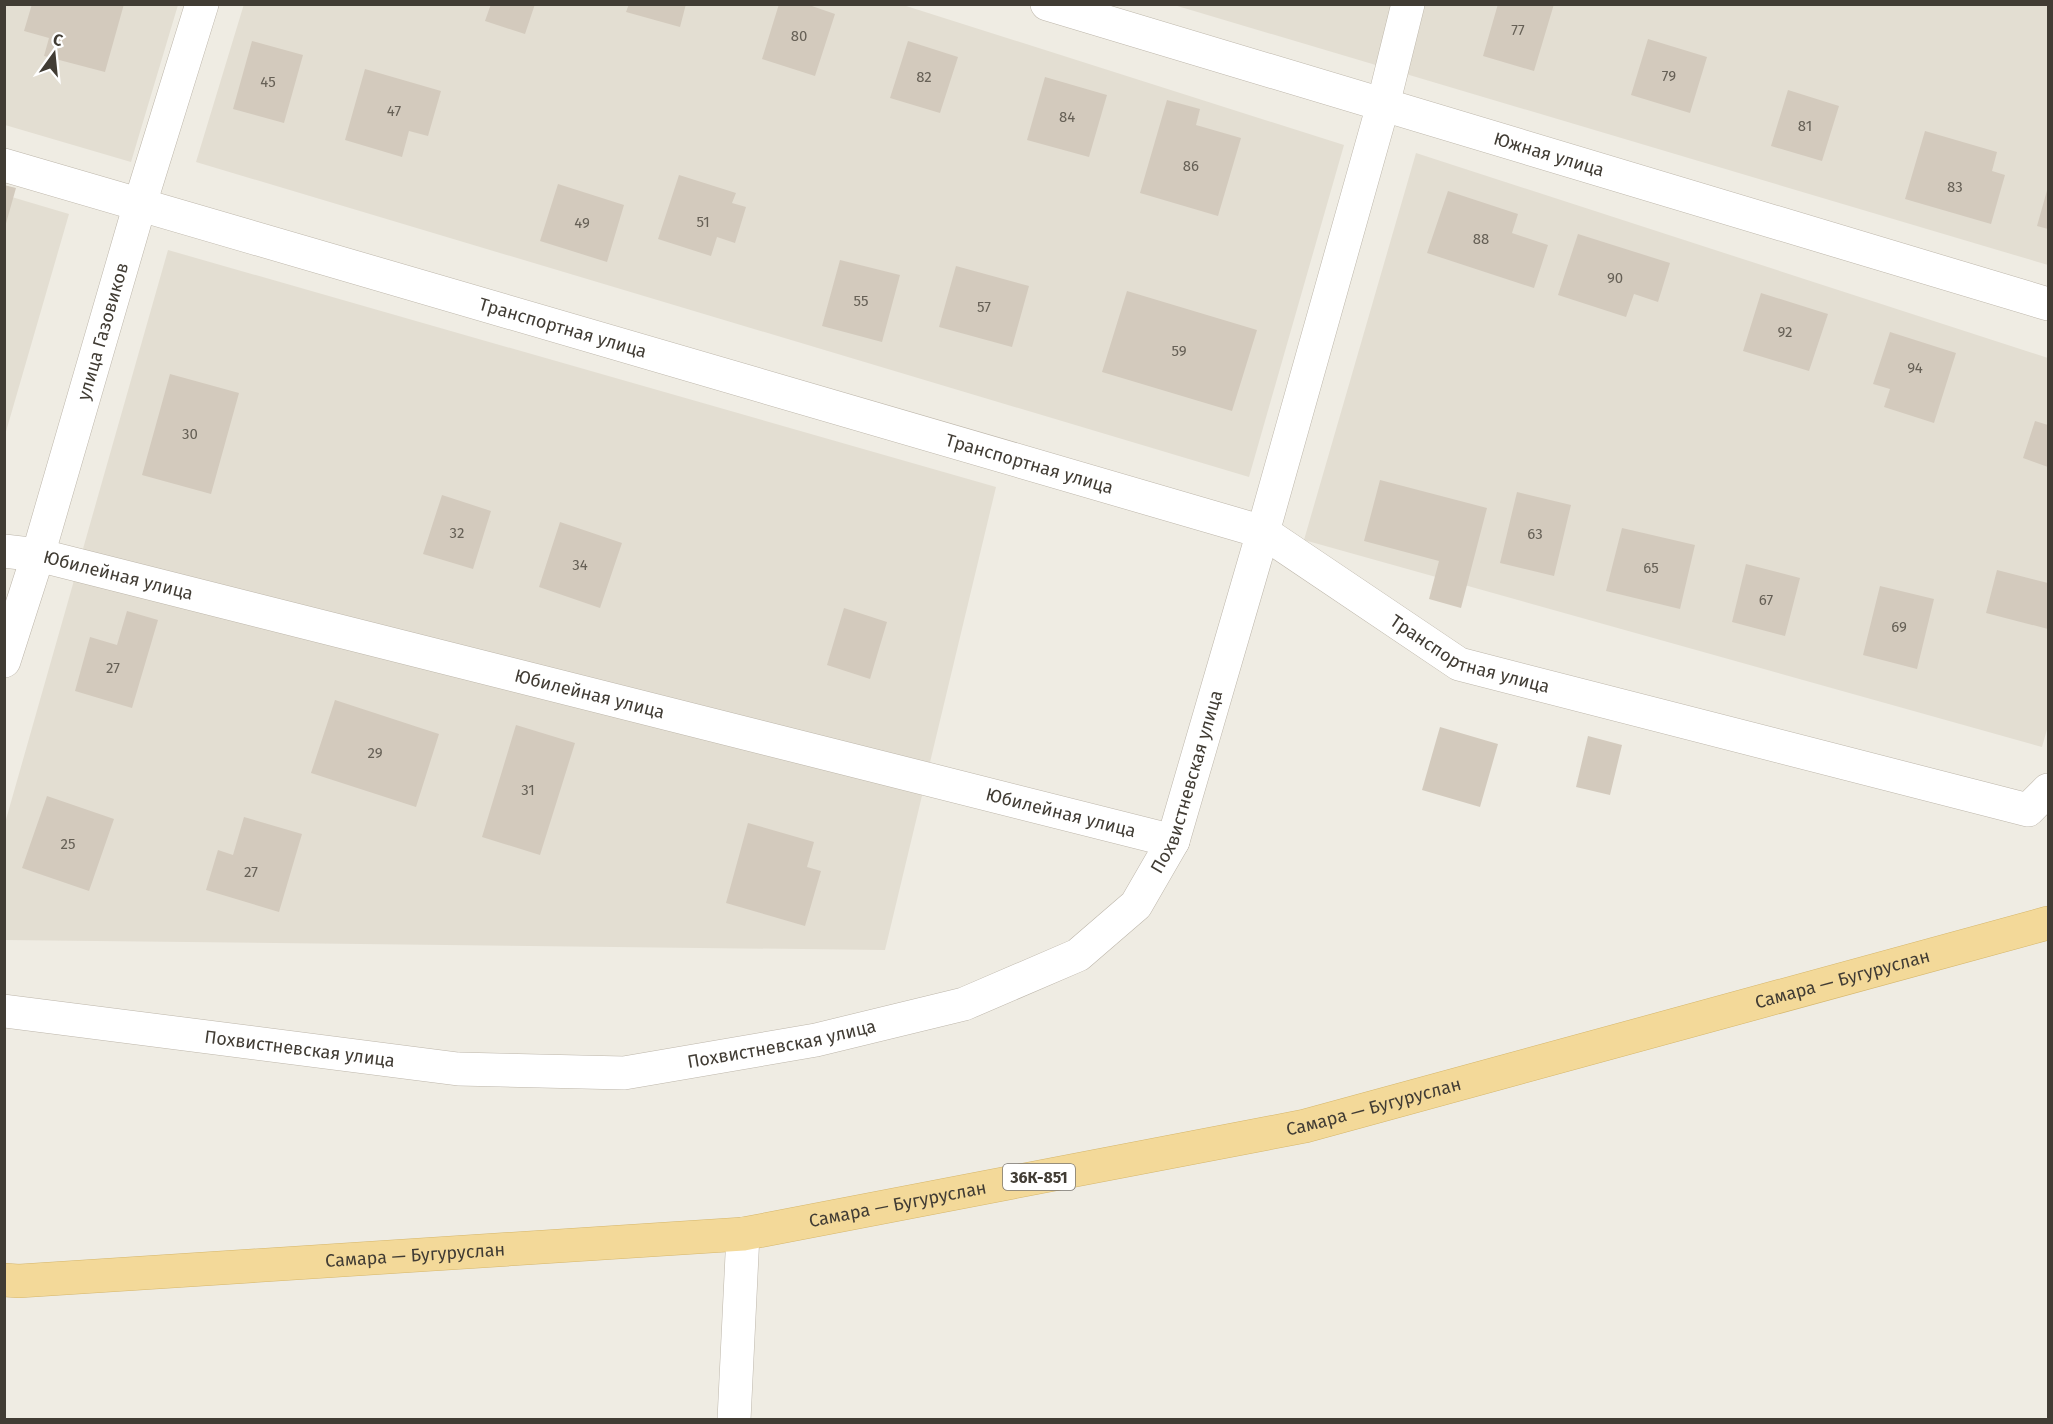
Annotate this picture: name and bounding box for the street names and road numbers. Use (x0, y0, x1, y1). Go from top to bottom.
street label: Южная улица (1491, 127, 1607, 181)
street label: улица Газовиков (72, 260, 133, 403)
street label: Транспортная улица (476, 293, 649, 363)
street label: Транспортная улица (943, 429, 1116, 499)
street label: Юбилейная улица (41, 546, 196, 605)
street label: Транспортная улица (1386, 610, 1552, 698)
street label: Юбилейная улица (512, 665, 667, 723)
street label: Похвистневская улица (1146, 688, 1227, 877)
street label: Юбилейная улица (984, 783, 1138, 842)
street label: Самара — Бугуруслан (1753, 945, 1932, 1014)
street label: Похвистневская улица (686, 1015, 878, 1073)
street label: Похвистневская улица (203, 1026, 396, 1072)
street label: Самара — Бугуруслан (1284, 1073, 1464, 1140)
road number: 36К-851 (1003, 1164, 1075, 1190)
street label: Самара — Бугуруслан (807, 1176, 988, 1232)
street label: Самара — Бугуруслан (324, 1238, 506, 1272)

